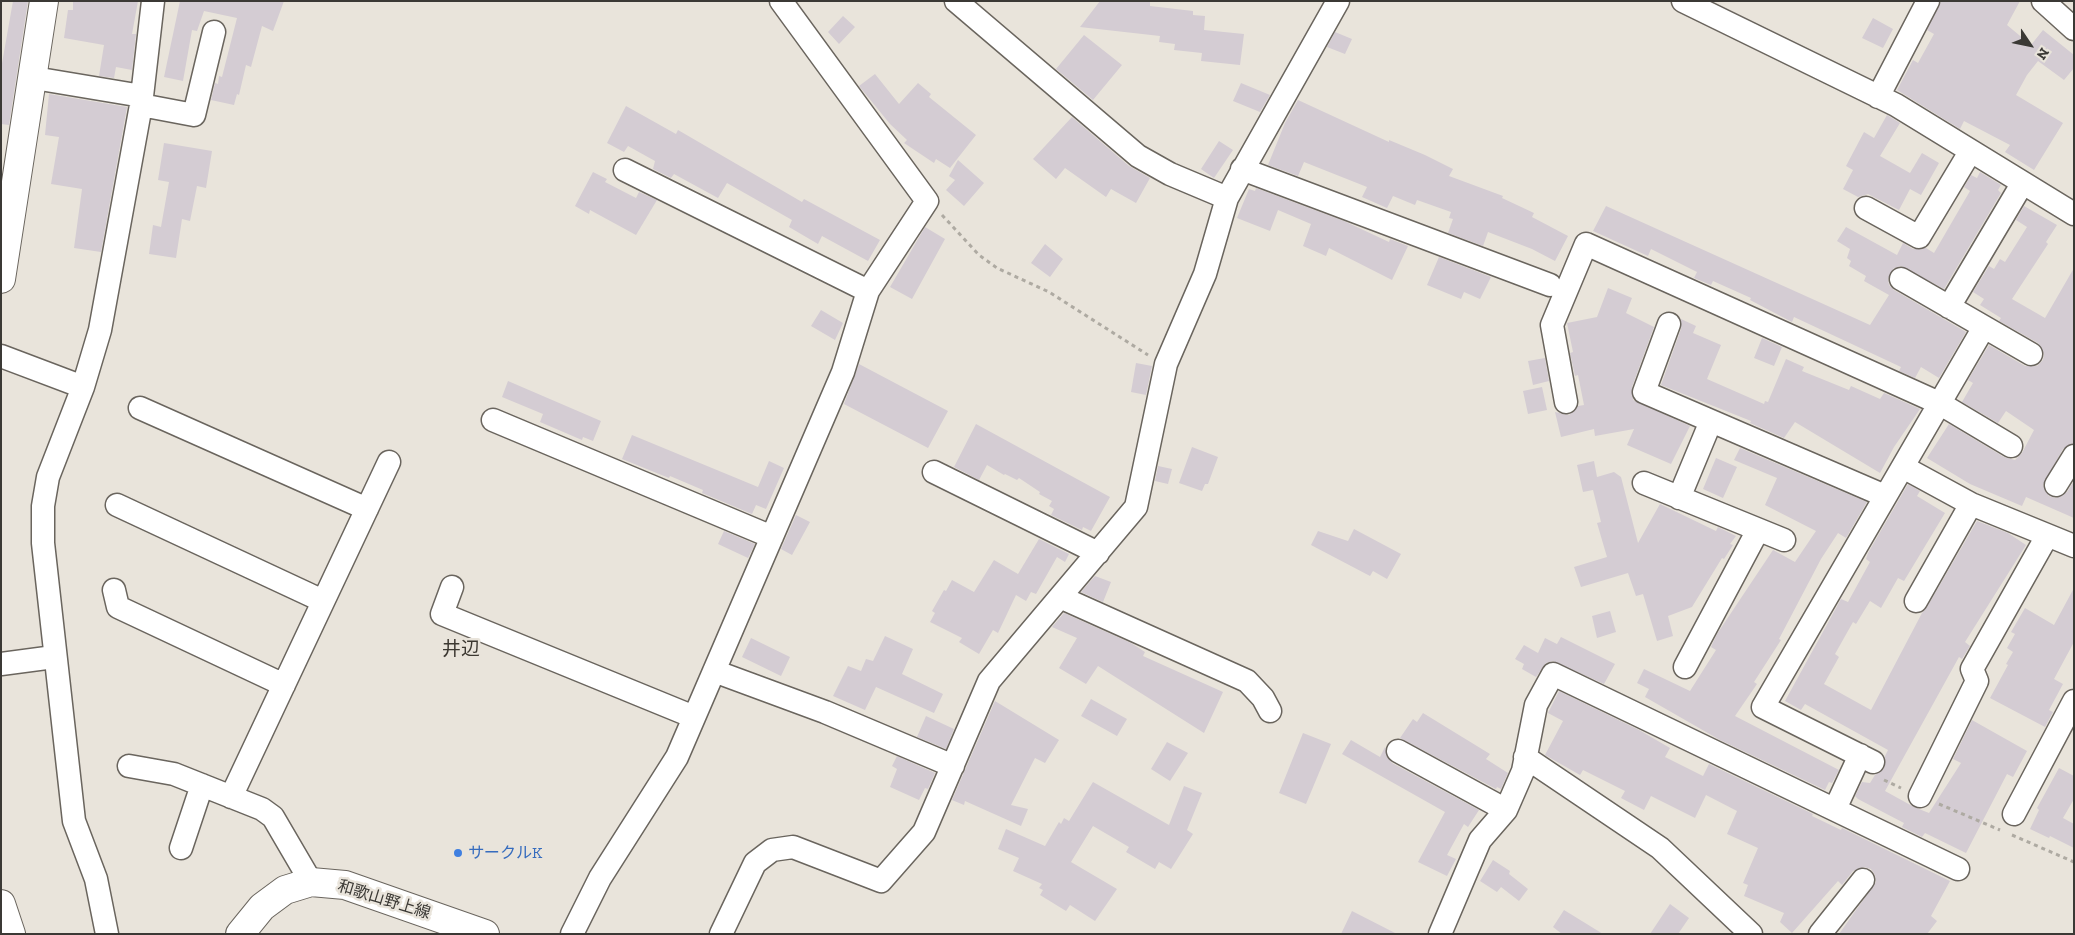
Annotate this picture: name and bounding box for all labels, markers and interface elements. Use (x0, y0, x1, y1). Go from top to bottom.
north arrow (2005, 20, 2055, 70)
text: N (2033, 44, 2053, 63)
district label: 井辺 (442, 639, 480, 661)
place label: サークルK (468, 843, 542, 863)
marker: サークルK (452, 847, 464, 859)
street label: 和歌山野上線 (335, 877, 433, 923)

